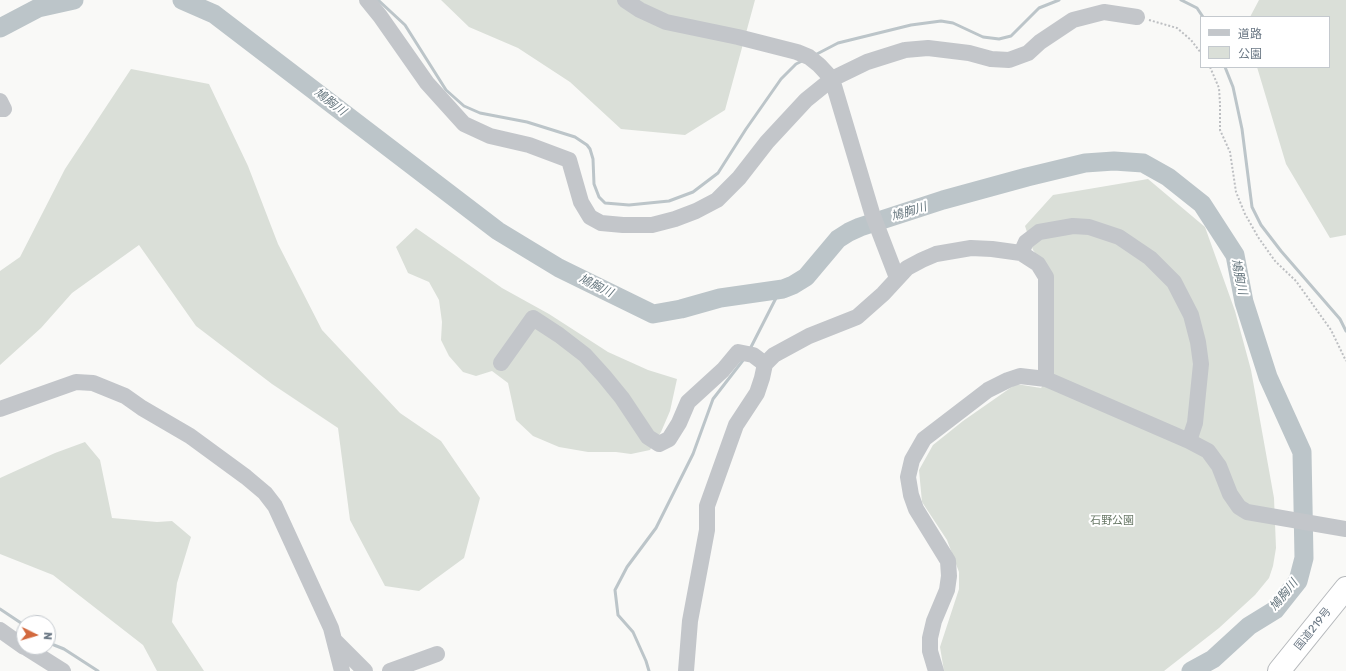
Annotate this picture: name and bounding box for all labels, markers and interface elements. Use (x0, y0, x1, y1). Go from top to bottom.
legend (1200, 16, 1330, 68)
text: 道路 (1238, 27, 1262, 41)
text: 公園 (1238, 47, 1262, 61)
water label: 鳩胸川 (311, 85, 349, 119)
water label: 鳩胸川 (890, 200, 928, 224)
water label: 鳩胸川 (1228, 258, 1250, 296)
water label: 鳩胸川 (577, 272, 615, 300)
park label: 石野公園 (1090, 514, 1134, 528)
water label: 鳩胸川 (1267, 576, 1301, 614)
street label: 国道219号 (1292, 605, 1334, 653)
north arrow (16, 615, 56, 655)
text: N (41, 631, 54, 641)

